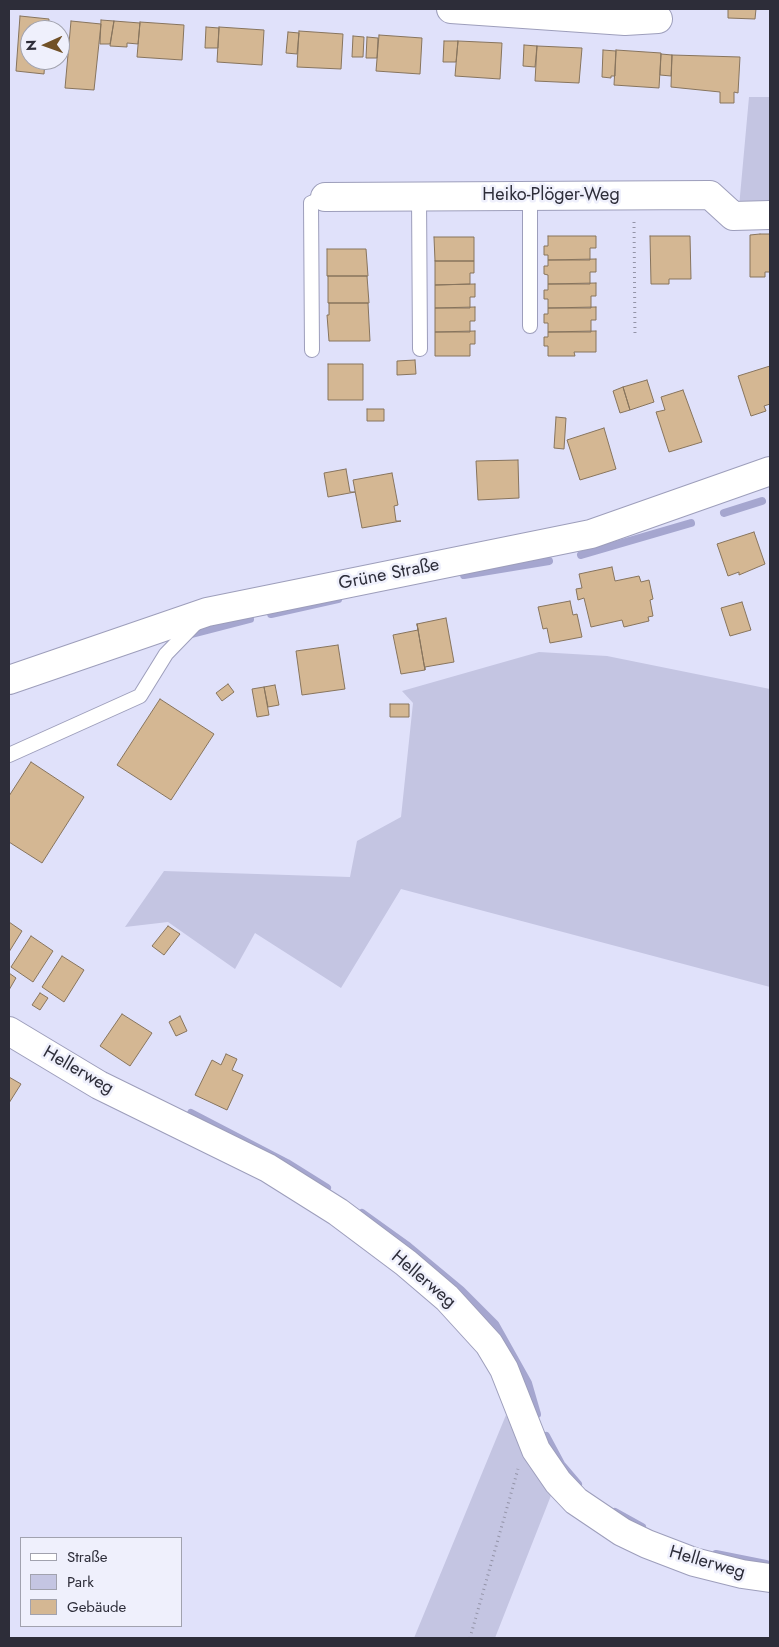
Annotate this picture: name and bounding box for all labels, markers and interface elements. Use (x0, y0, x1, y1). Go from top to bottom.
north arrow (20, 20, 70, 70)
text: N (21, 40, 41, 51)
street label: Heiko-Plöger-Weg (482, 185, 620, 207)
street label: Grüne Straße (337, 555, 441, 595)
street label: Hellerweg (39, 1042, 117, 1100)
street label: Hellerweg (386, 1247, 460, 1313)
legend (20, 1537, 182, 1627)
street label: Hellerweg (667, 1542, 747, 1584)
text: Straße (67, 1546, 107, 1568)
text: Park (67, 1571, 94, 1593)
text: Gebäude (67, 1596, 126, 1618)

